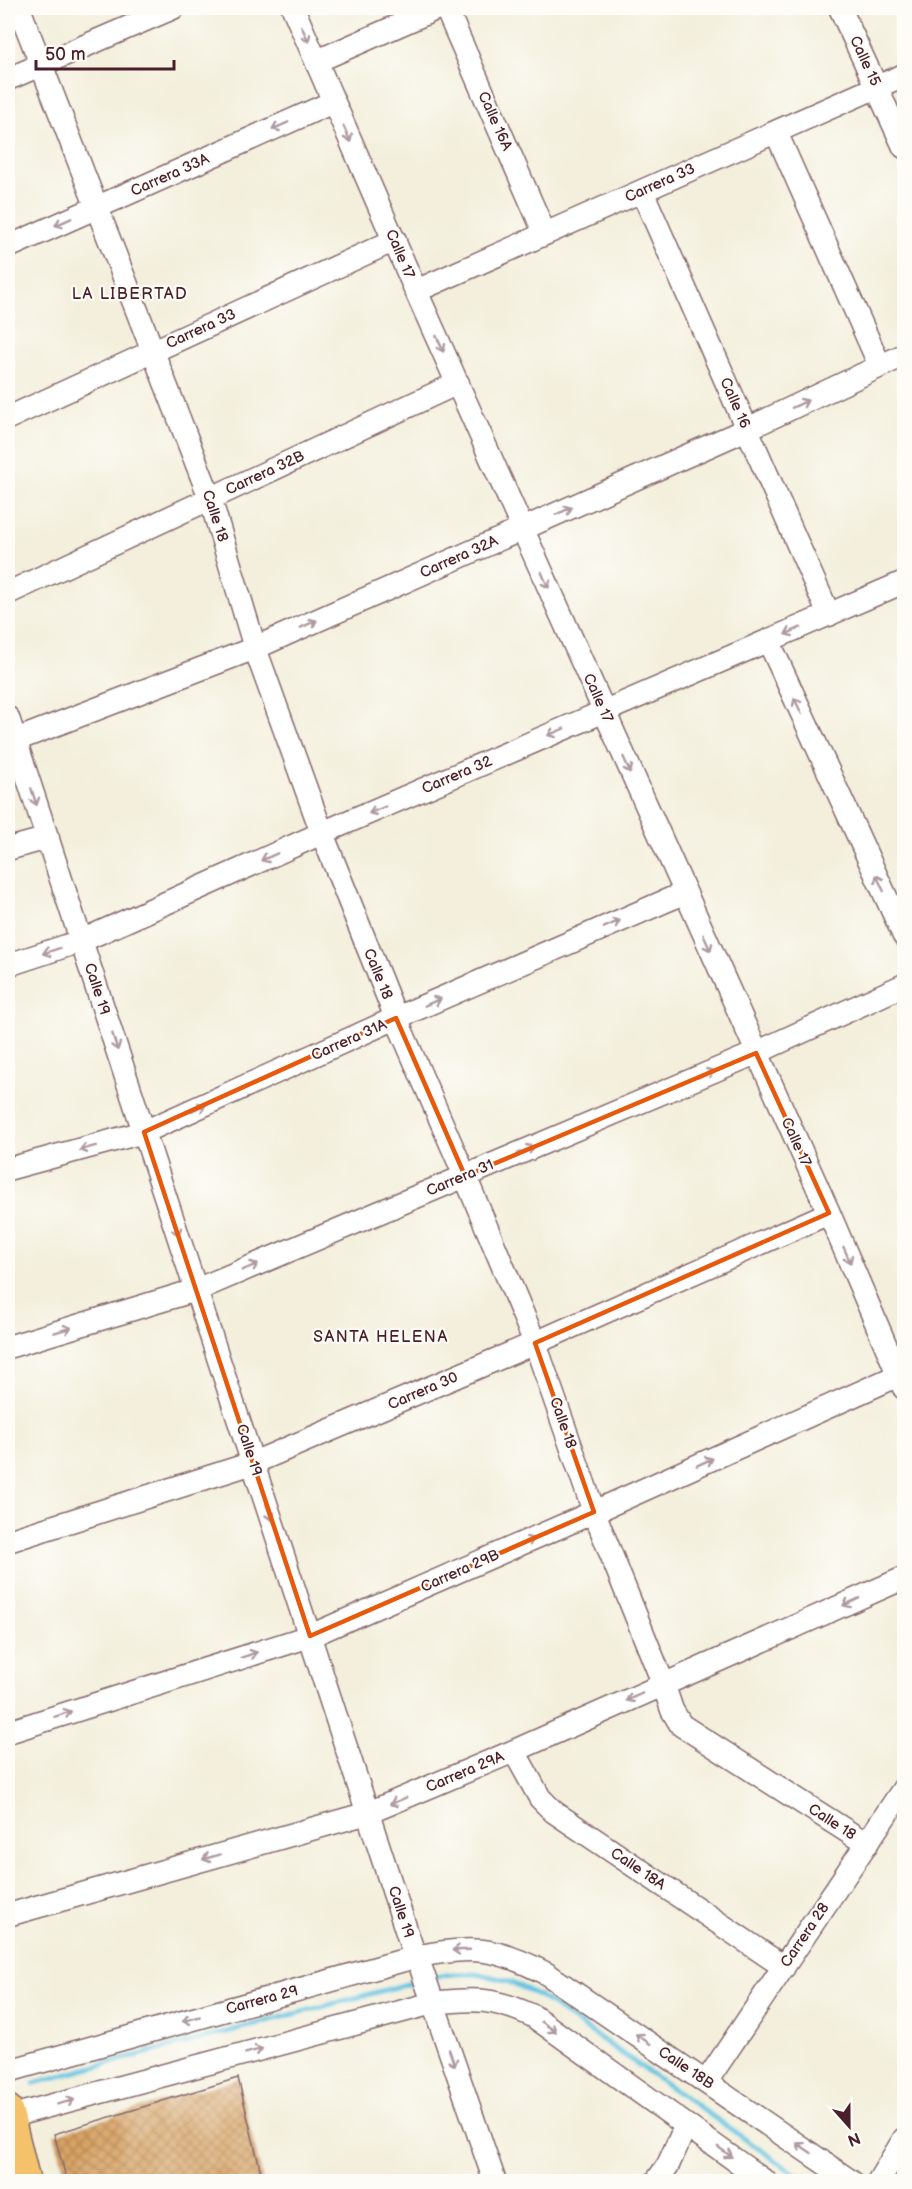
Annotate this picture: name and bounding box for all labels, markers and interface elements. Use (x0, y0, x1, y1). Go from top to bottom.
one-way arrow (300, 25, 312, 43)
scale bar (36, 33, 174, 71)
street label: Calle 15 (845, 33, 885, 89)
text: 50 m (45, 44, 86, 65)
street label: Calle 16A (474, 88, 517, 154)
one-way arrow (271, 121, 289, 132)
one-way arrow (342, 125, 354, 143)
street label: Carrera 33A (128, 149, 213, 201)
street label: Carrera 33 (622, 159, 698, 207)
one-way arrow (55, 217, 73, 229)
street label: Calle 17 (381, 226, 419, 282)
district label: LA LIBERTAD (72, 285, 188, 304)
street label: Carrera 33 (163, 305, 239, 353)
one-way arrow (436, 335, 447, 353)
street label: Calle 16 (715, 375, 755, 431)
one-way arrow (790, 398, 808, 410)
street label: Carrera 32B (223, 447, 307, 499)
street label: Calle 18 (198, 488, 232, 544)
one-way arrow (554, 504, 572, 516)
street label: Carrera 32A (417, 531, 502, 583)
one-way arrow (540, 570, 551, 588)
one-way arrow (299, 618, 317, 629)
one-way arrow (785, 625, 803, 637)
street label: Calle 17 (579, 670, 617, 726)
one-way arrow (792, 697, 804, 715)
one-way arrow (548, 727, 566, 738)
street label: Carrera 32 (419, 752, 495, 798)
one-way arrow (622, 756, 634, 774)
one-way arrow (29, 787, 40, 806)
one-way arrow (369, 804, 387, 816)
one-way arrow (260, 852, 278, 864)
one-way arrow (874, 874, 885, 892)
one-way arrow (602, 918, 620, 930)
one-way arrow (702, 934, 713, 952)
one-way arrow (42, 946, 61, 957)
street label: Calle 18 (359, 946, 397, 1002)
street label: Calle 19 (80, 961, 114, 1017)
one-way arrow (424, 996, 442, 1007)
street label: Carrera 31A (308, 1015, 390, 1065)
one-way arrow (110, 1032, 121, 1051)
one-way arrow (696, 1068, 715, 1079)
one-way arrow (188, 1102, 206, 1114)
street label: Calle 17 (777, 1114, 815, 1170)
one-way arrow (79, 1142, 98, 1154)
one-way arrow (517, 1144, 535, 1155)
street label: Carrera 31 (423, 1155, 497, 1201)
one-way arrow (171, 1217, 182, 1236)
one-way arrow (842, 1246, 853, 1264)
one-way arrow (241, 1261, 259, 1272)
one-way arrow (54, 1324, 73, 1335)
district label: SANTA HELENA (313, 1328, 449, 1347)
street label: Carrera 30 (385, 1368, 461, 1414)
street label: Calle 18 (545, 1395, 581, 1451)
street label: Calle 19 (232, 1422, 266, 1478)
one-way arrow (695, 1456, 713, 1468)
one-way arrow (265, 1502, 276, 1521)
one-way arrow (517, 1535, 535, 1547)
street label: Carrera 29B (418, 1545, 502, 1597)
one-way arrow (842, 1597, 860, 1608)
one-way arrow (239, 1649, 258, 1660)
one-way arrow (625, 1692, 643, 1703)
one-way arrow (53, 1708, 72, 1719)
street label: Carrera 29A (423, 1747, 508, 1797)
one-way arrow (389, 1795, 407, 1807)
street label: Calle 18 (804, 1800, 860, 1845)
street label: Calle 18A (607, 1844, 670, 1895)
one-way arrow (202, 1852, 221, 1863)
street label: Calle 19 (384, 1884, 418, 1940)
street label: Carrera 28 (776, 1899, 834, 1971)
one-way arrow (452, 1944, 471, 1956)
street label: Carrera 29 (224, 1981, 300, 2019)
one-way arrow (182, 2014, 201, 2025)
one-way arrow (540, 2021, 556, 2034)
one-way arrow (634, 2032, 651, 2045)
street label: Calle 18B (654, 2042, 718, 2094)
one-way arrow (245, 2045, 264, 2056)
one-way arrow (448, 2048, 459, 2067)
one-way arrow (56, 2095, 75, 2107)
north arrow (819, 2096, 879, 2156)
text: N (845, 2128, 863, 2150)
one-way arrow (795, 2142, 812, 2155)
one-way arrow (716, 2146, 732, 2158)

